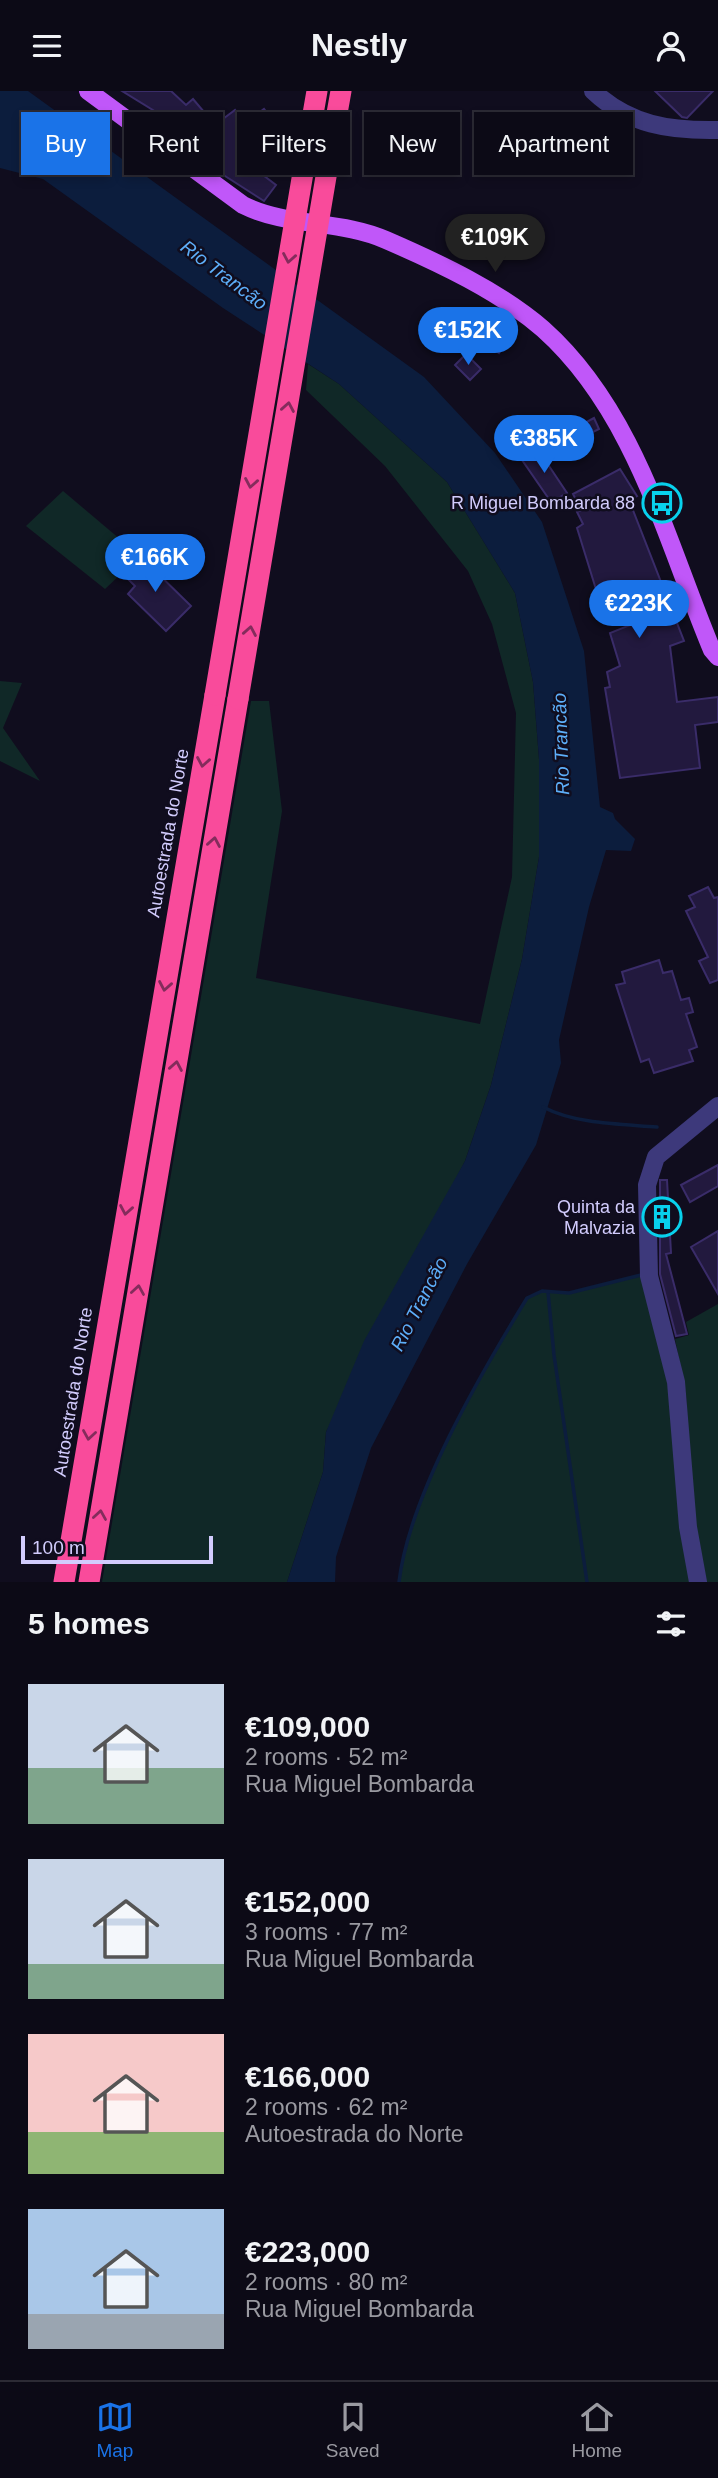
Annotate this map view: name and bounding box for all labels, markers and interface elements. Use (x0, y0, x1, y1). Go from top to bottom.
icon: menu (28, 27, 66, 65)
text: Nestly (311, 27, 407, 63)
icon: person (652, 27, 690, 65)
chip: Buy (21, 112, 110, 175)
chip: Rent (124, 112, 223, 175)
chip: Filters (237, 112, 350, 175)
chip: New (364, 112, 460, 175)
chip: Apartment (474, 112, 633, 175)
pin: €109K (446, 215, 544, 274)
text: €109K (461, 224, 529, 250)
water label: Rio Trancão (177, 236, 271, 314)
one-way arrow (282, 252, 297, 264)
pin: €152K (419, 307, 517, 367)
text: €152K (434, 317, 502, 343)
one-way arrow (279, 401, 294, 413)
pin: €385K (495, 415, 593, 475)
text: €385K (510, 425, 578, 451)
one-way arrow (244, 477, 259, 489)
bus stop icon: R Miguel Bombarda 88 (641, 482, 683, 524)
place label: R Miguel Bombarda 88 (451, 493, 635, 513)
pin: €166K (106, 535, 204, 594)
text: €166K (121, 544, 189, 570)
pin: €223K (590, 581, 688, 640)
text: €223K (605, 590, 673, 616)
one-way arrow (242, 625, 257, 637)
water label: Rio Trancão (549, 693, 573, 795)
street label: Autoestrada do Norte (143, 747, 193, 919)
one-way arrow (197, 756, 212, 768)
one-way arrow (206, 836, 221, 848)
one-way arrow (158, 980, 173, 992)
one-way arrow (168, 1060, 183, 1072)
building icon: Quinta da Malvazia (641, 1196, 683, 1238)
place label: Quinta da Malvazia (557, 1197, 636, 1238)
one-way arrow (119, 1204, 134, 1216)
water label: Rio Trancão (386, 1254, 452, 1354)
one-way arrow (130, 1284, 145, 1296)
street label: Autoestrada do Norte (50, 1306, 96, 1478)
one-way arrow (82, 1429, 97, 1441)
one-way arrow (92, 1509, 107, 1521)
scale bar (21, 1533, 214, 1565)
text: 100 m (32, 1537, 85, 1558)
icon: filters (652, 1605, 690, 1643)
text: 5 homes (28, 1607, 150, 1640)
text: €109,000 (245, 1710, 370, 1743)
icon: home (84, 1712, 168, 1796)
text: 2 rooms · 52 m² (245, 1744, 407, 1770)
text: Rua Miguel Bombarda (245, 1771, 474, 1797)
text: €152,000 (245, 1885, 370, 1918)
icon: home (84, 1887, 168, 1971)
text: 3 rooms · 77 m² (245, 1919, 407, 1945)
text: Rua Miguel Bombarda (245, 1946, 474, 1972)
text: €166,000 (245, 2060, 370, 2093)
icon: home (84, 2062, 168, 2146)
text: 2 rooms · 62 m² (245, 2094, 407, 2120)
text: Autoestrada do Norte (245, 2121, 464, 2147)
text: €223,000 (245, 2235, 370, 2268)
icon: home (84, 2237, 168, 2321)
text: 2 rooms · 80 m² (245, 2269, 407, 2295)
text: Rua Miguel Bombarda (245, 2296, 474, 2322)
tab: Map (96, 2398, 134, 2462)
tab: Saved (326, 2398, 380, 2462)
tab: Home (571, 2398, 622, 2462)

